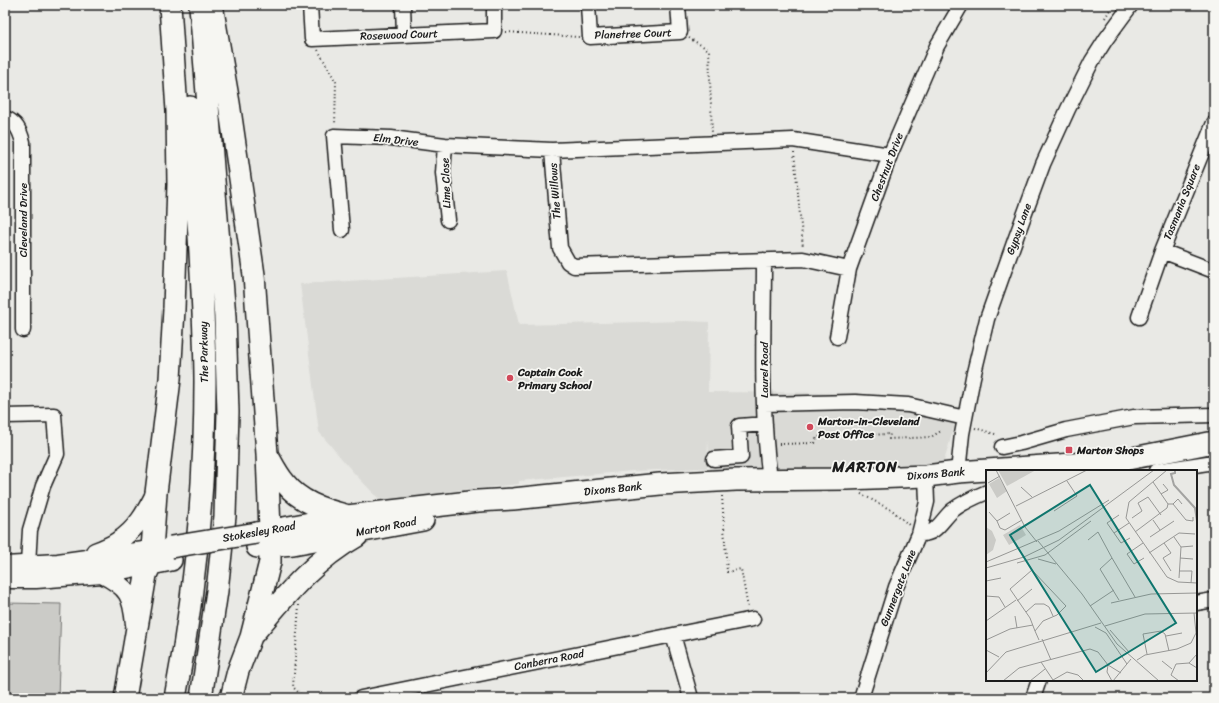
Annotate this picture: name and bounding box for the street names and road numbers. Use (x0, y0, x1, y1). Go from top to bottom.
street label: Planetree Court (594, 23, 672, 45)
street label: Rosewood Court (360, 24, 438, 46)
street label: Elm Drive (372, 128, 420, 152)
street label: Chestnut Drive (865, 130, 909, 204)
street label: Lime Close (436, 157, 456, 209)
street label: The Willows (543, 161, 566, 220)
street label: Tasmania Square (1158, 161, 1206, 243)
street label: Cleveland Drive (14, 182, 33, 257)
street label: Gypsy Lane (1001, 200, 1037, 257)
street label: The Parkway (194, 321, 214, 383)
street label: Laurel Road (755, 341, 774, 398)
street label: Dixons Bank (906, 462, 966, 486)
street label: Dixons Bank (583, 476, 643, 501)
street label: Marton Road (354, 512, 419, 542)
street label: Stokesley Road (221, 516, 298, 548)
street label: Gunnergate Lane (875, 546, 922, 629)
street label: Canberra Road (512, 644, 587, 676)

